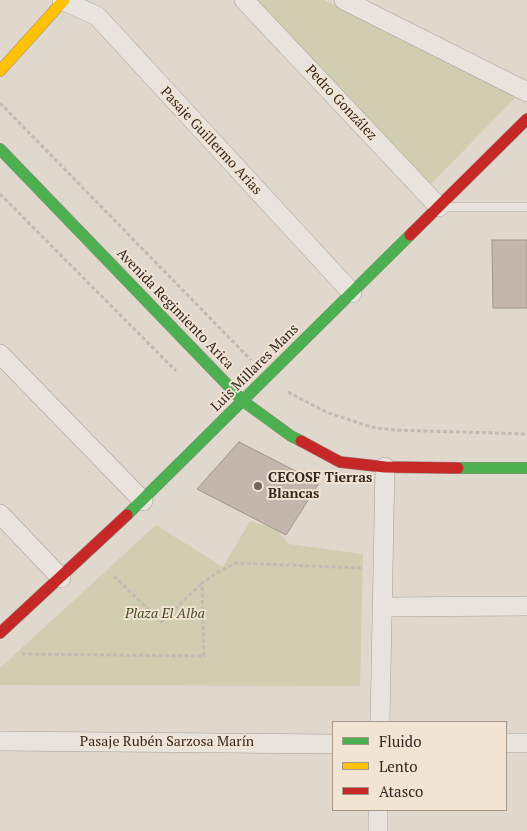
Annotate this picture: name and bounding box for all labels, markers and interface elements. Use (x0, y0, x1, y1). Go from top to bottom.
street label: Pedro González (302, 62, 380, 144)
street label: Pasaje Guillermo Arias (157, 84, 265, 198)
street label: Avenida Regimiento Arica (113, 245, 237, 373)
street label: Luis Millares Mans (208, 321, 302, 415)
place label: CECOSF Tierras Blancas (268, 470, 372, 502)
marker: CECOSF Tierras Blancas (252, 480, 264, 492)
park label: Plaza El Alba (125, 606, 205, 622)
legend (332, 721, 507, 811)
text: Fluido (379, 731, 421, 751)
street label: Pasaje Rubén Sarzosa Marín (80, 734, 254, 750)
text: Lento (379, 756, 418, 776)
text: Atasco (379, 781, 423, 801)

